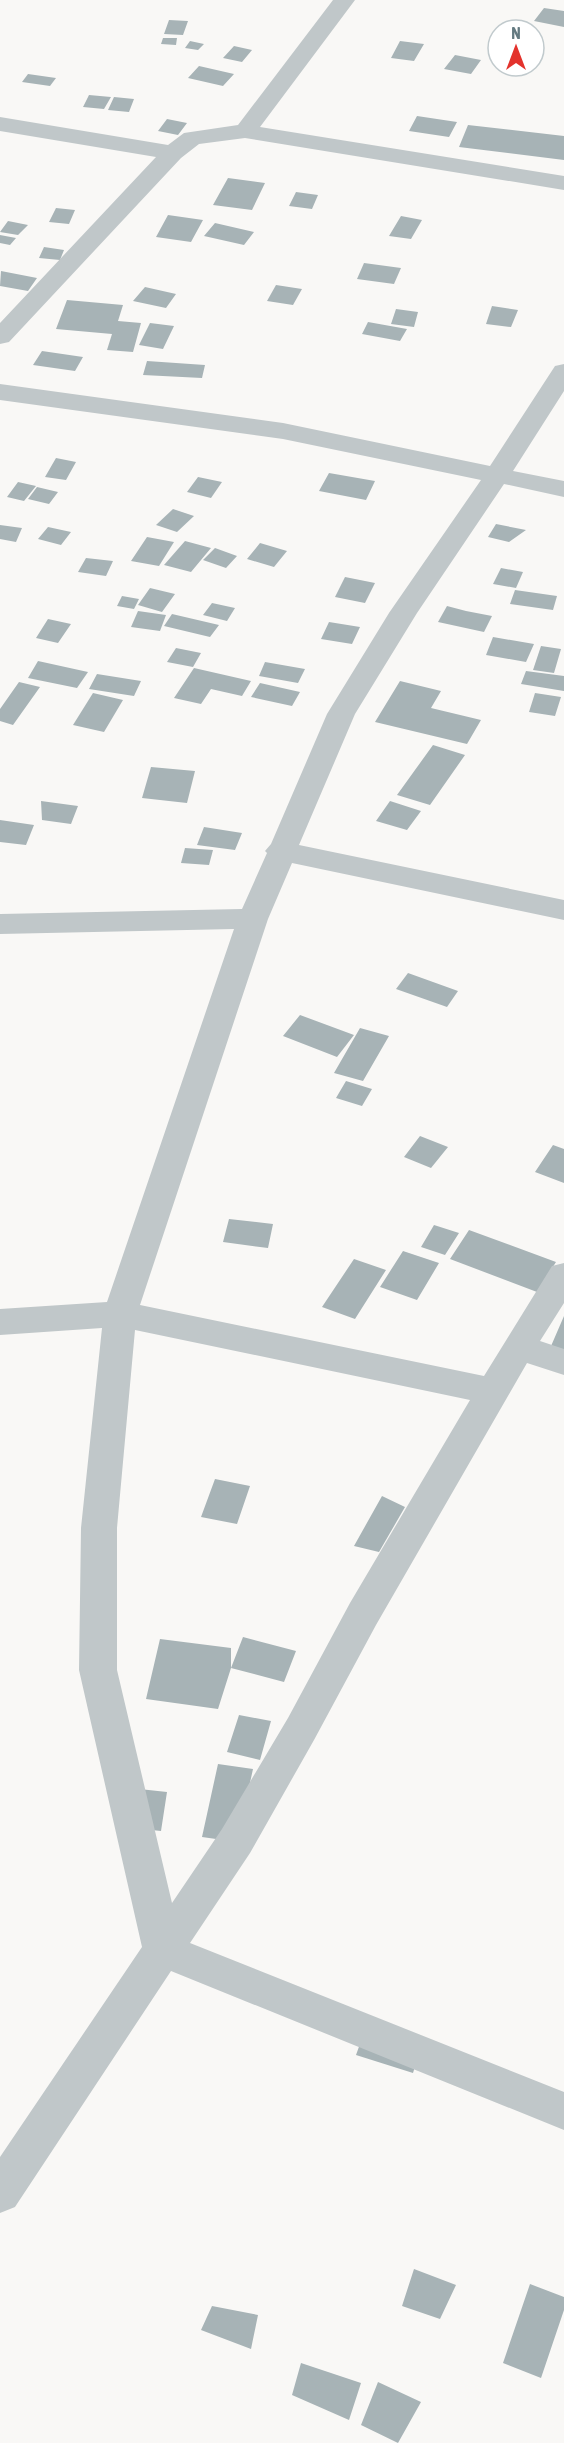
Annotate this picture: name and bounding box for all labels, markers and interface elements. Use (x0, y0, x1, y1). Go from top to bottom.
north arrow (486, 18, 546, 78)
text: N (511, 24, 521, 42)

